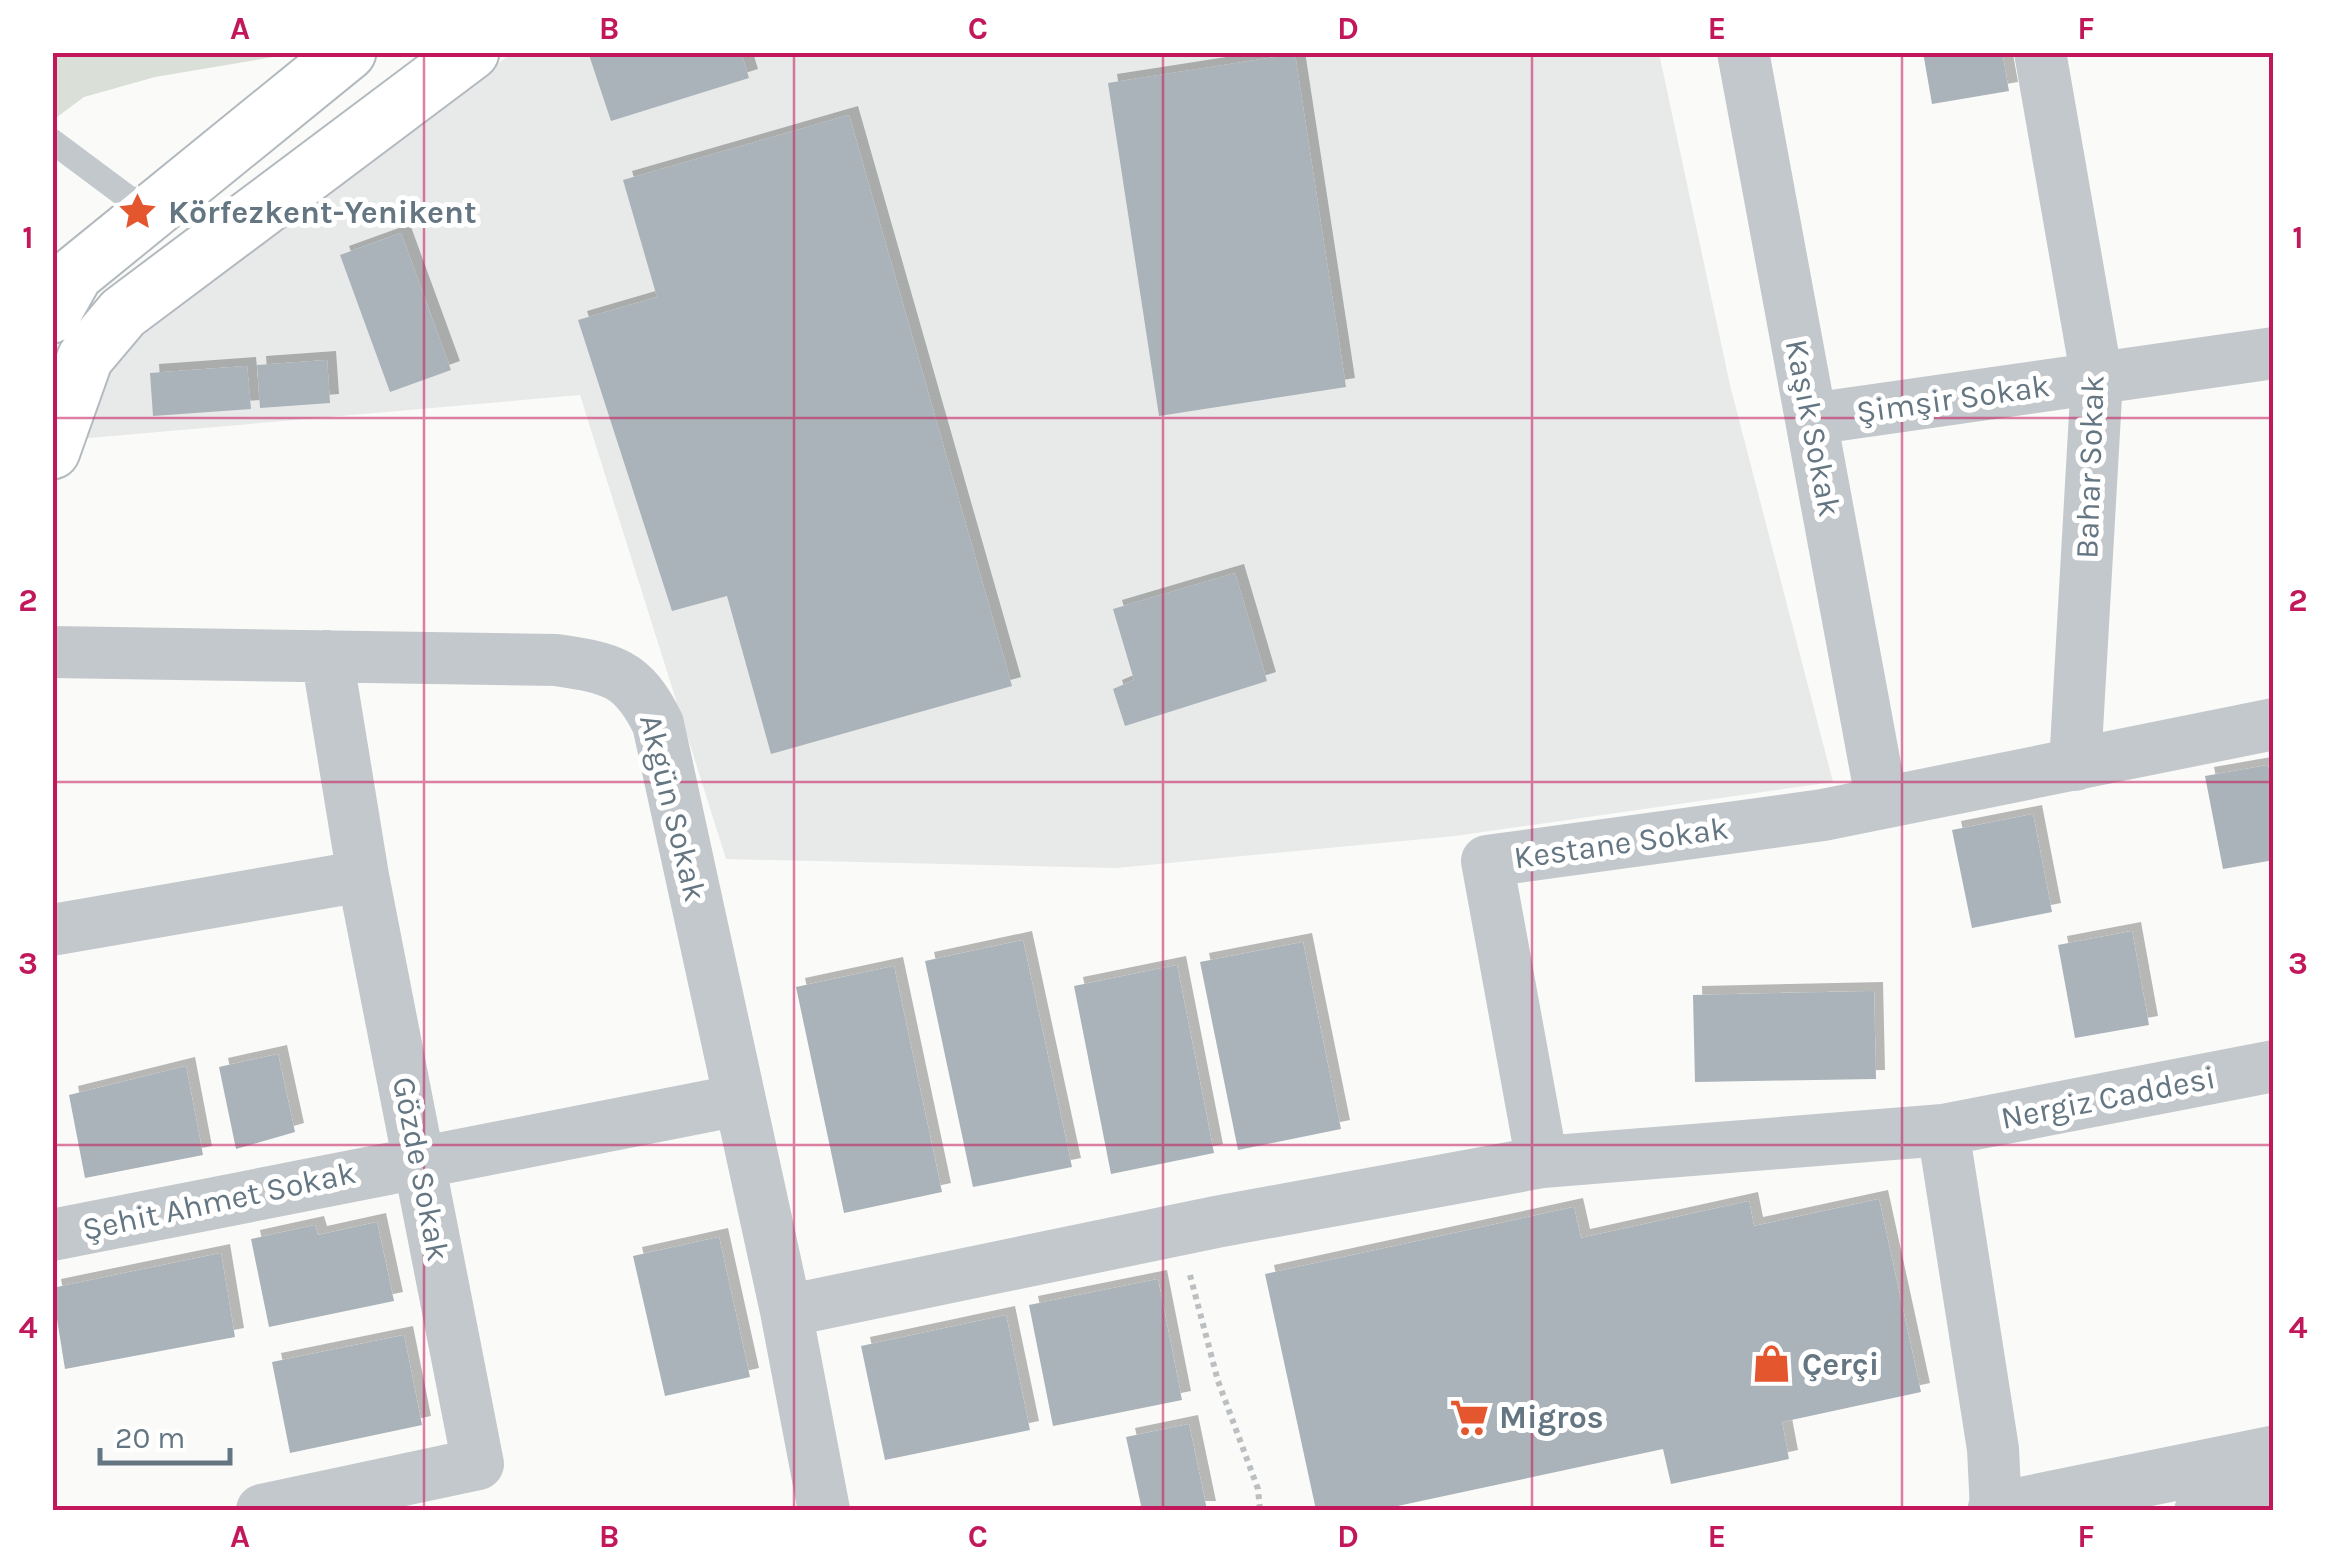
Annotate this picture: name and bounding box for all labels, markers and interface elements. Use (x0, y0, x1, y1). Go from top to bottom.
text: A (230, 10, 250, 47)
text: B (599, 10, 619, 47)
text: C (968, 10, 988, 47)
text: D (1337, 10, 1359, 47)
text: E (1708, 10, 1726, 47)
text: F (2077, 10, 2095, 47)
place icon: Körfezkent-Yenikent (117, 191, 159, 233)
place label: Körfezkent-Yenikent (168, 194, 477, 231)
text: 1 (22, 219, 34, 256)
text: 1 (2292, 219, 2304, 256)
street label: Kaşık Sokak (1778, 336, 1848, 520)
street label: Şimşir Sokak (1854, 367, 2052, 431)
street label: Bahar Sokak (2068, 374, 2112, 560)
text: 2 (18, 582, 38, 619)
text: 2 (2288, 582, 2308, 619)
street label: Akgün Sokak (632, 711, 714, 905)
street label: Kestane Sokak (1511, 810, 1731, 876)
text: 3 (18, 945, 38, 982)
text: 3 (2288, 945, 2308, 982)
street label: Nergiz Caddesi (1998, 1059, 2218, 1137)
street label: Gözde Sokak (385, 1074, 457, 1264)
street label: Şehit Ahmet Sokak (79, 1154, 359, 1248)
text: 4 (18, 1309, 38, 1346)
text: 4 (2288, 1309, 2308, 1346)
shop icon: Çerçi (1751, 1343, 1793, 1385)
place label: Çerçi (1802, 1346, 1879, 1383)
supermarket icon: Migros (1448, 1396, 1490, 1438)
place label: Migros (1499, 1399, 1604, 1436)
scale bar (100, 1403, 230, 1465)
text: 20 m (115, 1420, 185, 1456)
text: A (230, 1518, 250, 1555)
text: B (599, 1518, 619, 1555)
text: C (968, 1518, 988, 1555)
text: D (1337, 1518, 1359, 1555)
text: E (1708, 1518, 1726, 1555)
text: F (2077, 1518, 2095, 1555)

